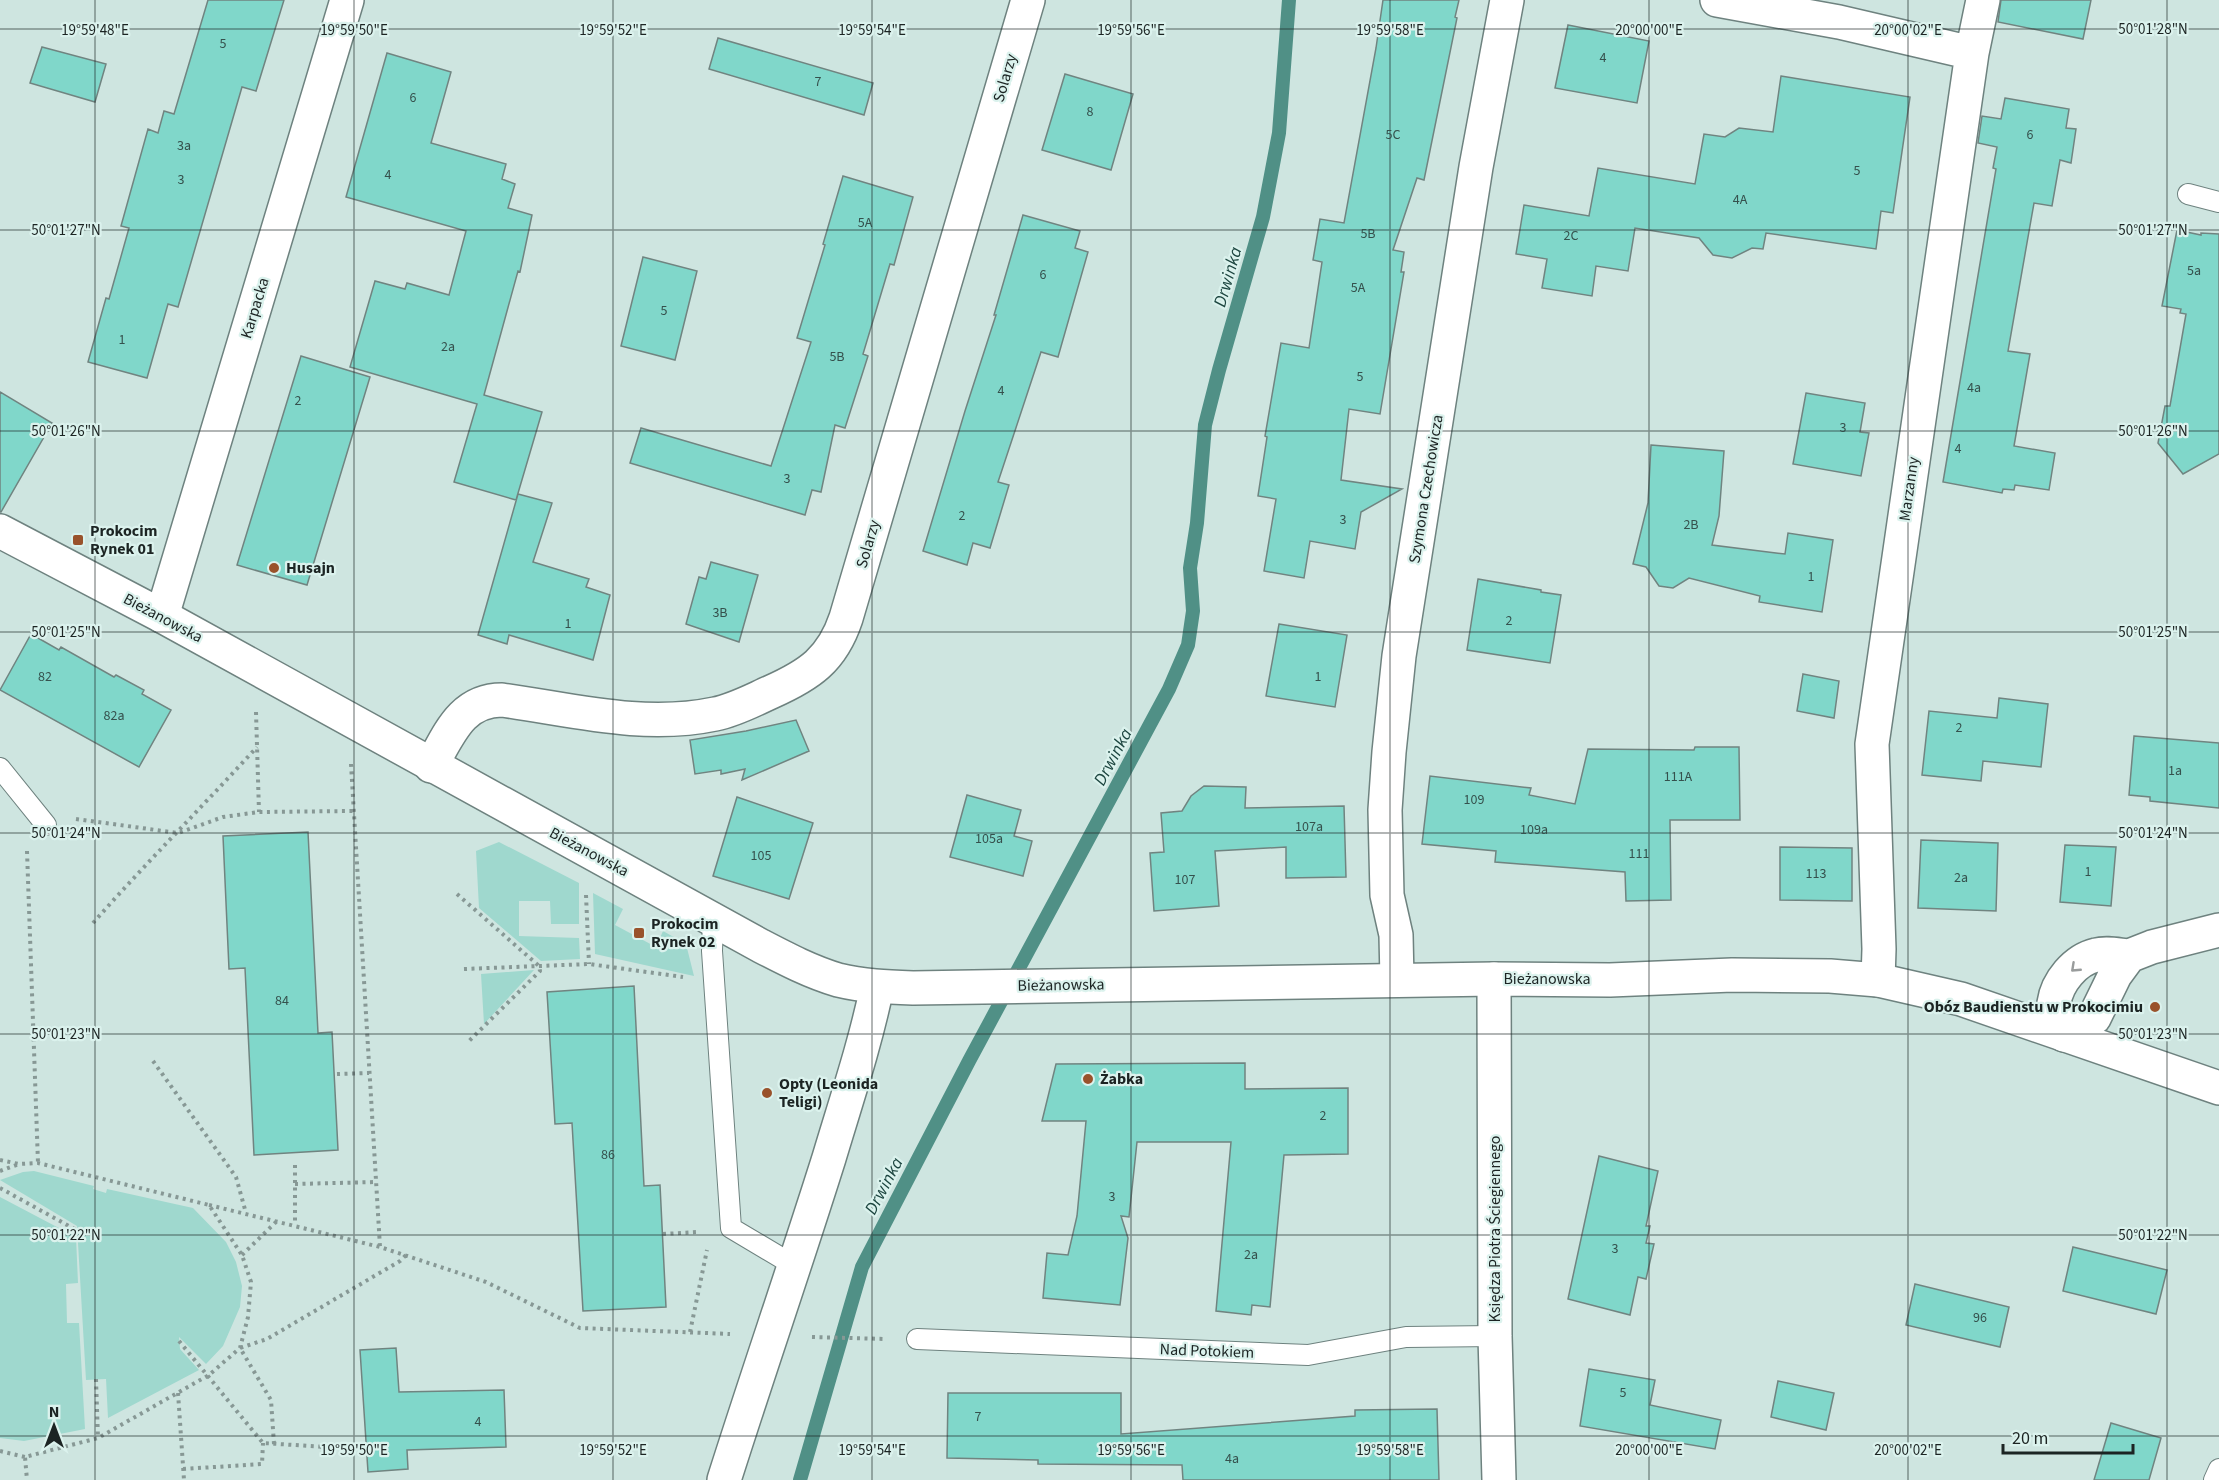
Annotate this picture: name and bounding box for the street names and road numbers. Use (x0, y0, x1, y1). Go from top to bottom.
street label: Solarzy (988, 51, 1022, 105)
street label: Karpacka (235, 275, 275, 341)
street label: Szymona Czechowicza (1403, 413, 1449, 565)
street label: Marzanny (1894, 455, 1924, 523)
street label: Solarzy (851, 517, 885, 571)
street label: Bieżanowska (119, 588, 207, 648)
street label: Bieżanowska (545, 822, 633, 882)
street label: Bieżanowska (1503, 968, 1591, 990)
street label: Bieżanowska (1017, 973, 1105, 997)
street label: Księdza Piotra Ściegiennego (1484, 1136, 1506, 1322)
street label: Nad Potokiem (1159, 1338, 1255, 1364)

